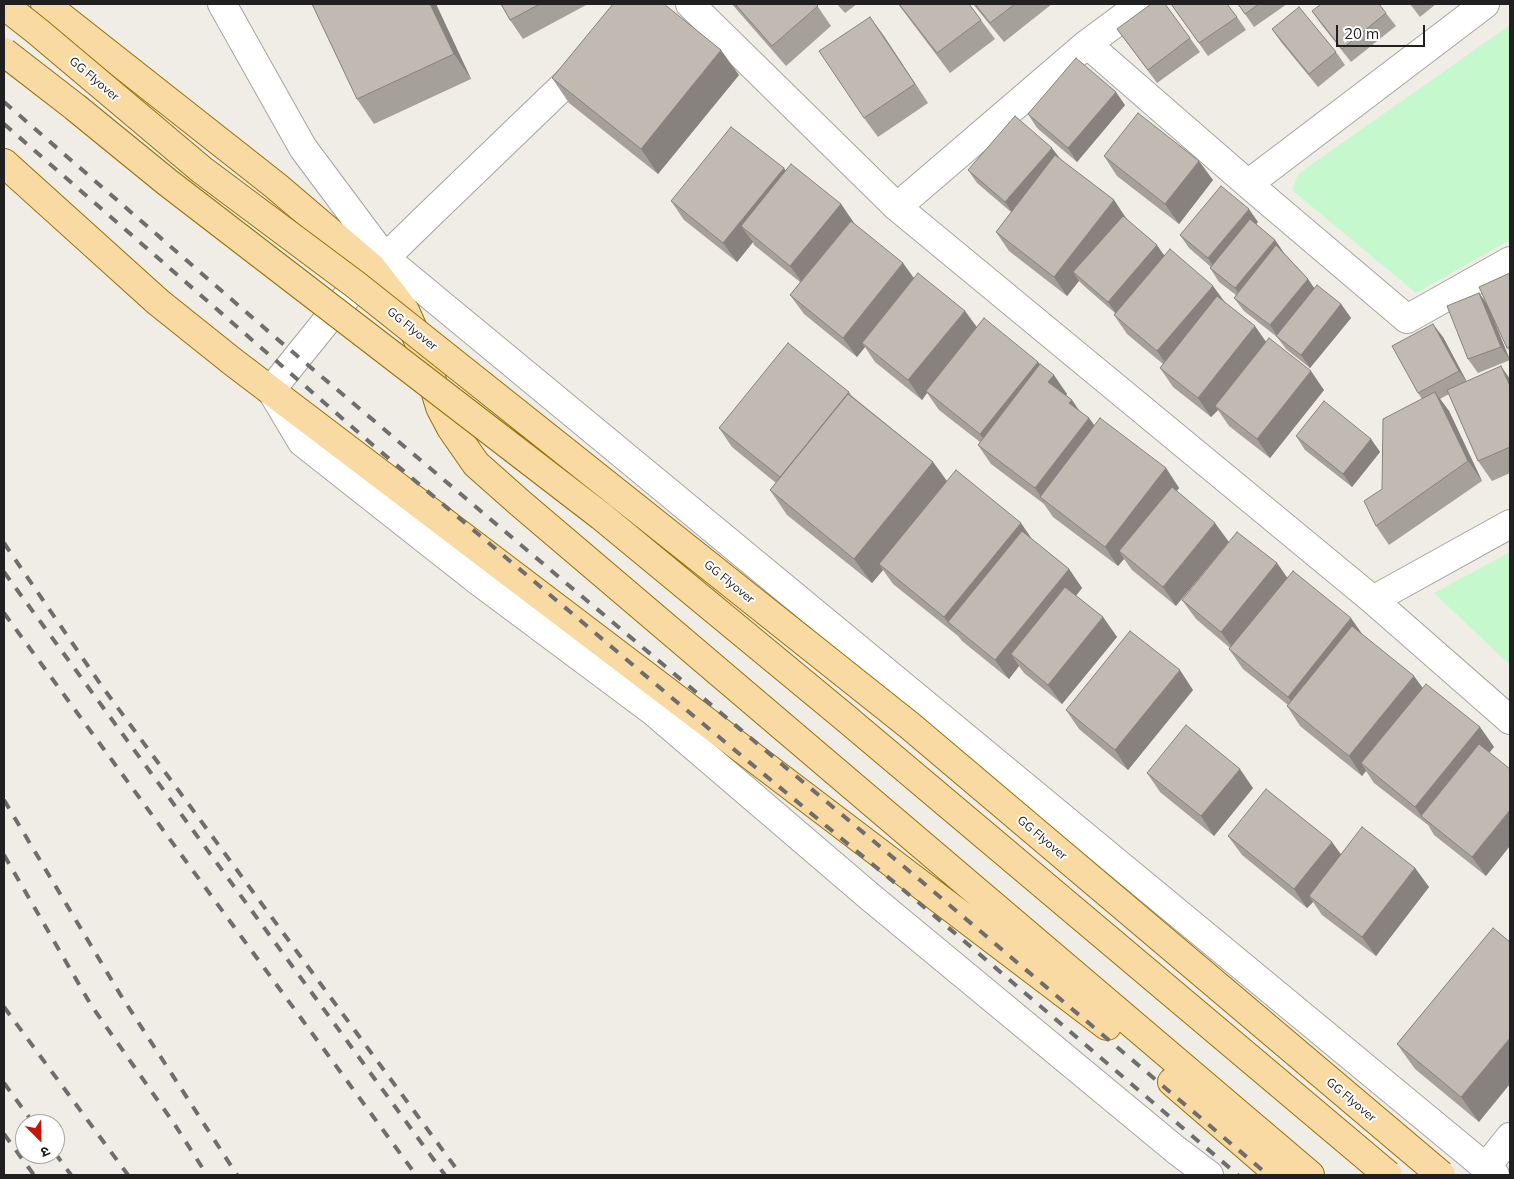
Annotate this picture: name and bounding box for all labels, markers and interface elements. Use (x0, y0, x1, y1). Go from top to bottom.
scale bar (1339, 15, 1428, 47)
text: 20 m (1344, 24, 1379, 43)
street label: GG Flyover (66, 54, 122, 104)
street label: GG Flyover (384, 304, 440, 354)
street label: GG Flyover (701, 557, 757, 607)
street label: GG Flyover (1014, 813, 1070, 863)
street label: GG Flyover (1323, 1075, 1379, 1125)
north arrow (15, 1114, 65, 1164)
text: उ (38, 1142, 53, 1162)

